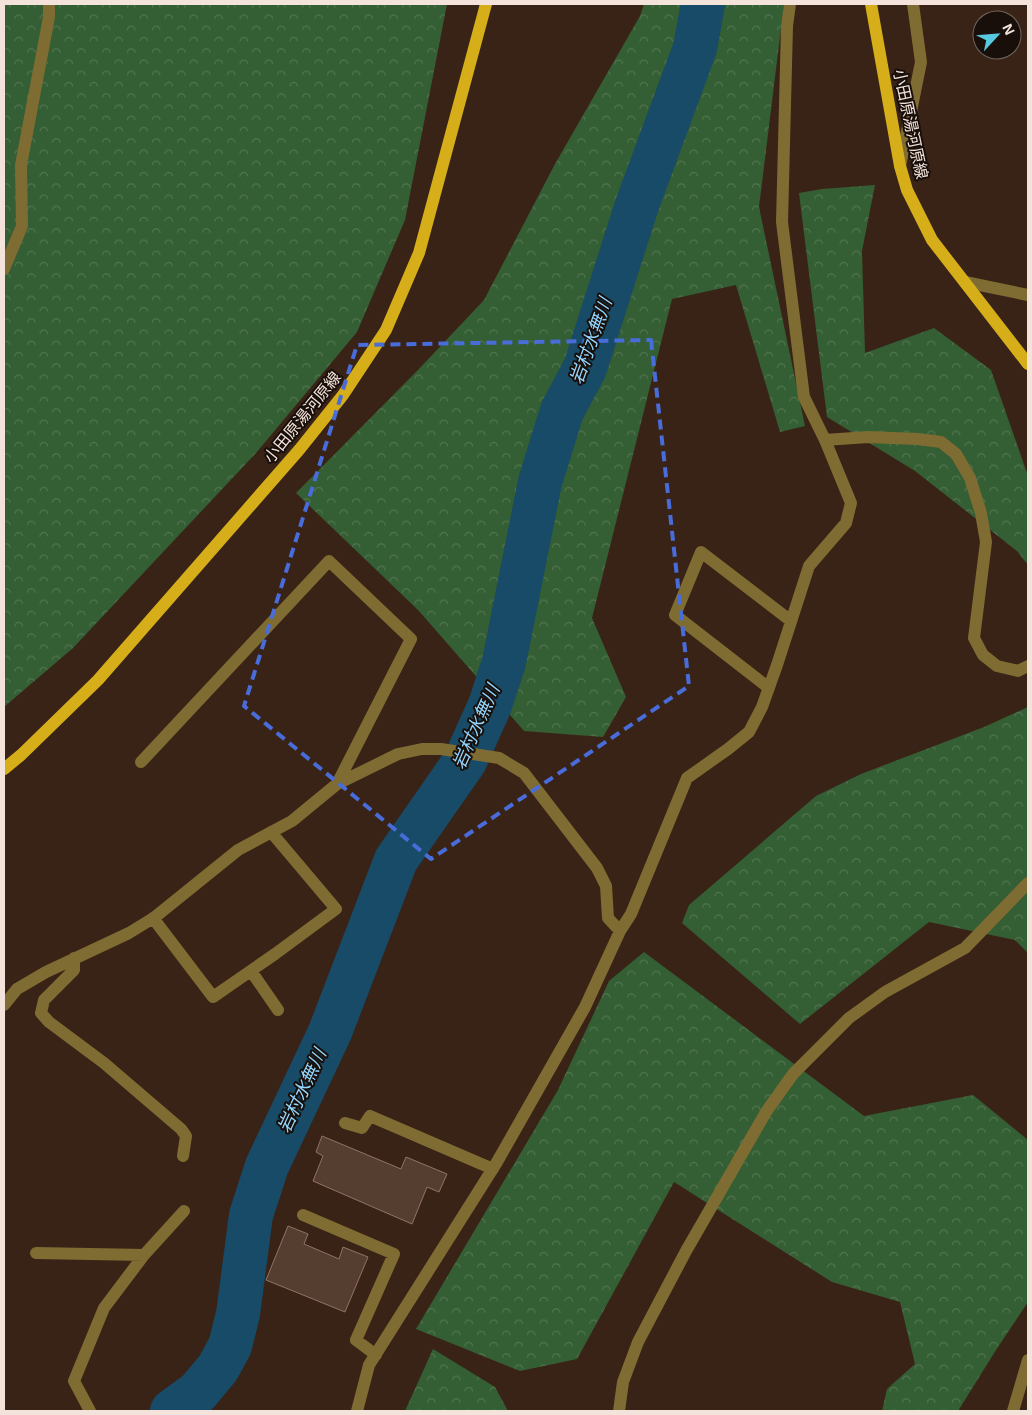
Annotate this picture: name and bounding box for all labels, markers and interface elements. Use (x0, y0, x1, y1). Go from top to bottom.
north arrow (972, 10, 1022, 60)
text: N (999, 21, 1018, 37)
street label: 小田原湯河原線 (891, 68, 930, 181)
water label: 岩村水無川 (566, 293, 616, 387)
street label: 小田原湯河原線 (261, 368, 344, 466)
water label: 岩村水無川 (449, 680, 504, 772)
water label: 岩村水無川 (274, 1044, 331, 1136)

